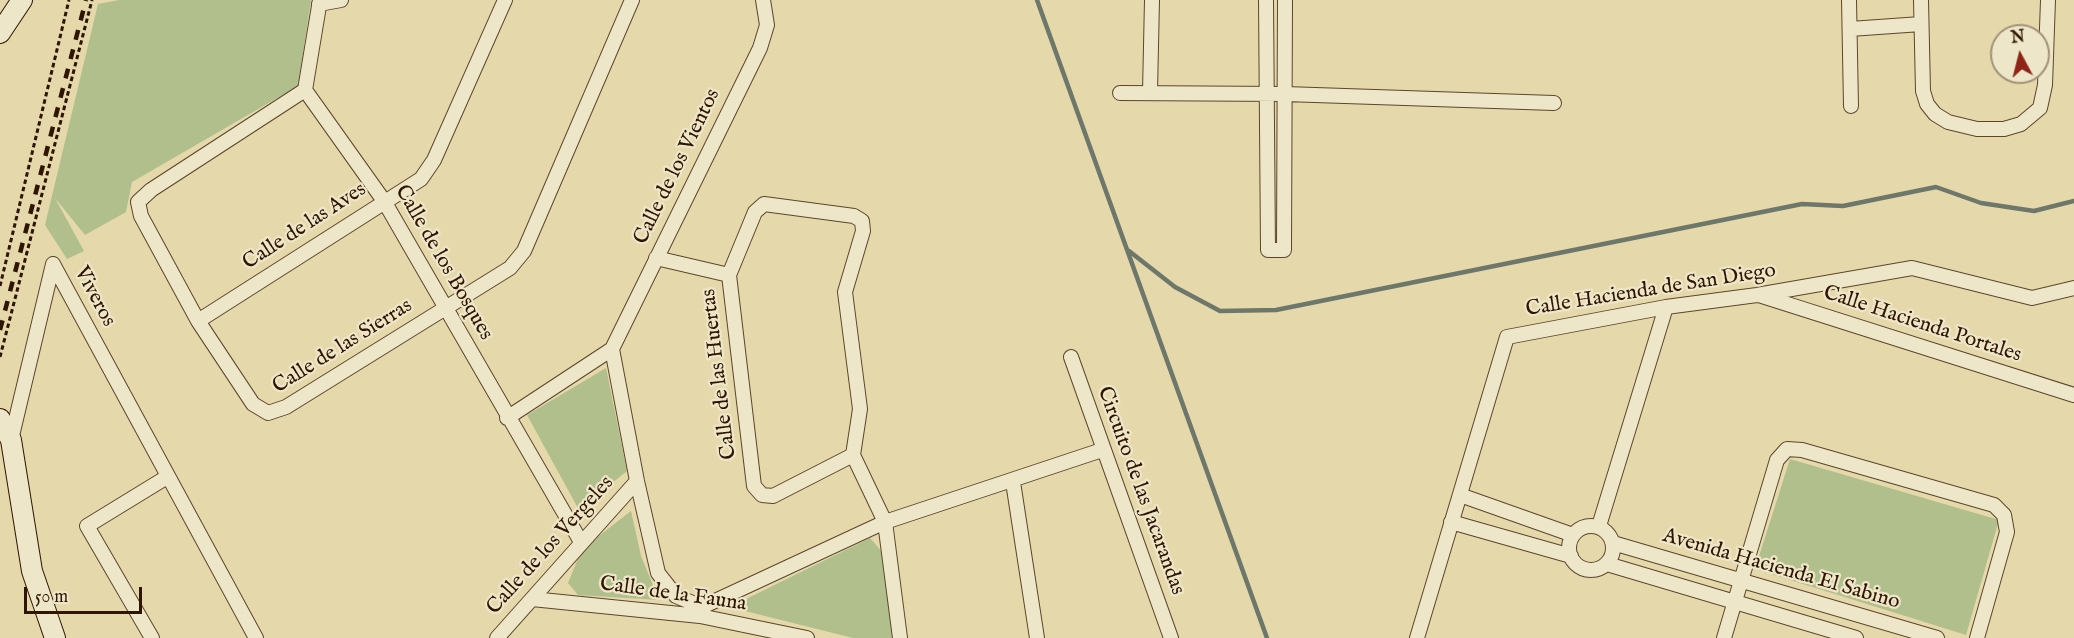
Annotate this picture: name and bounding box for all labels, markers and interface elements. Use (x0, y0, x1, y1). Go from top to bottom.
north arrow (1990, 24, 2050, 84)
text: N (2010, 27, 2026, 49)
street label: Calle de los Vientos (629, 85, 727, 249)
street label: Calle de las Aves (239, 178, 371, 276)
street label: Calle de los Bosques (388, 181, 498, 345)
street label: Calle Hacienda de San Diego (1524, 259, 1778, 323)
street label: Viveros (68, 263, 120, 331)
street label: Calle Hacienda Portales (1820, 281, 2024, 369)
street label: Calle de las Huertas (697, 287, 743, 461)
street label: Calle de las Sierras (269, 294, 417, 400)
street label: Circuito de las Jacarandas (1091, 383, 1189, 599)
street label: Calle de los Vergeles (482, 472, 620, 620)
street label: Avenida Hacienda El Sabino (1660, 524, 1902, 616)
street label: Calle de la Fauna (598, 572, 748, 618)
scale bar (27, 575, 146, 613)
text: 50 m (35, 586, 68, 609)

